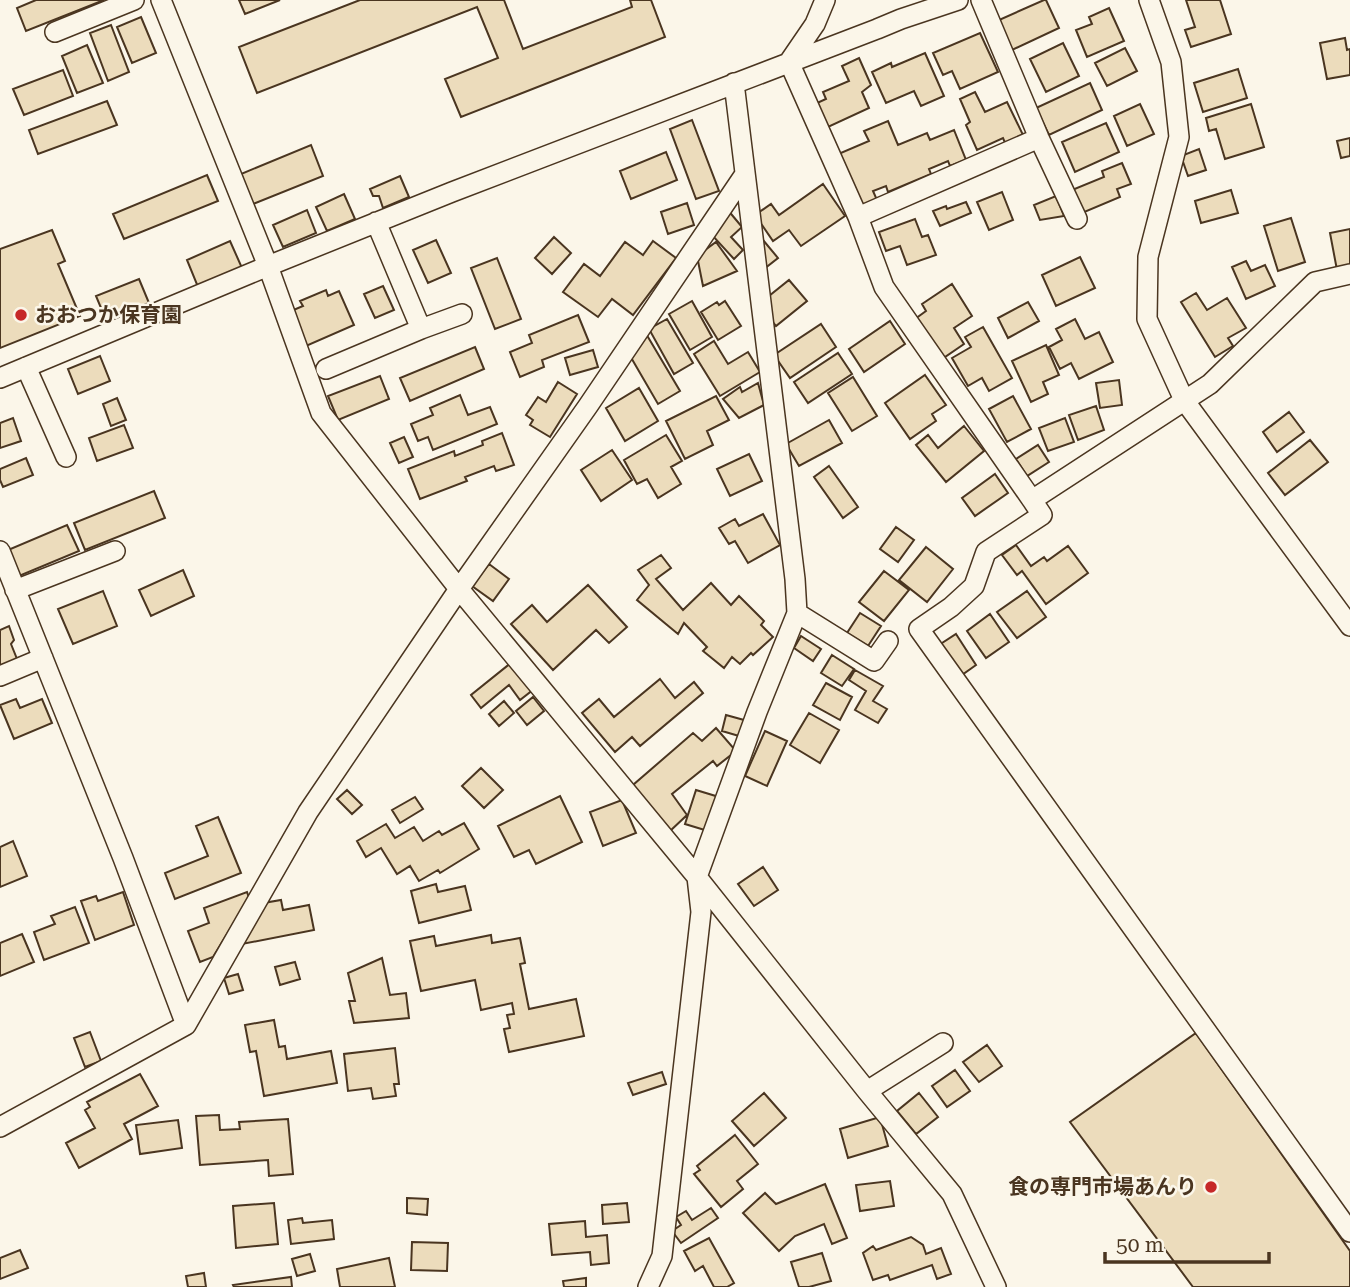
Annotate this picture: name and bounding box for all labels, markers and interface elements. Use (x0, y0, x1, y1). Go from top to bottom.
place label: おおつか保育園 (35, 303, 182, 327)
marker: おおつか保育園 (13, 307, 29, 323)
place label: 食の専門市場あんり (1008, 1175, 1197, 1199)
marker: 食の専門市場あんり (1203, 1179, 1219, 1195)
scale bar (1105, 1220, 1270, 1264)
text: 50 m (1116, 1233, 1164, 1257)

